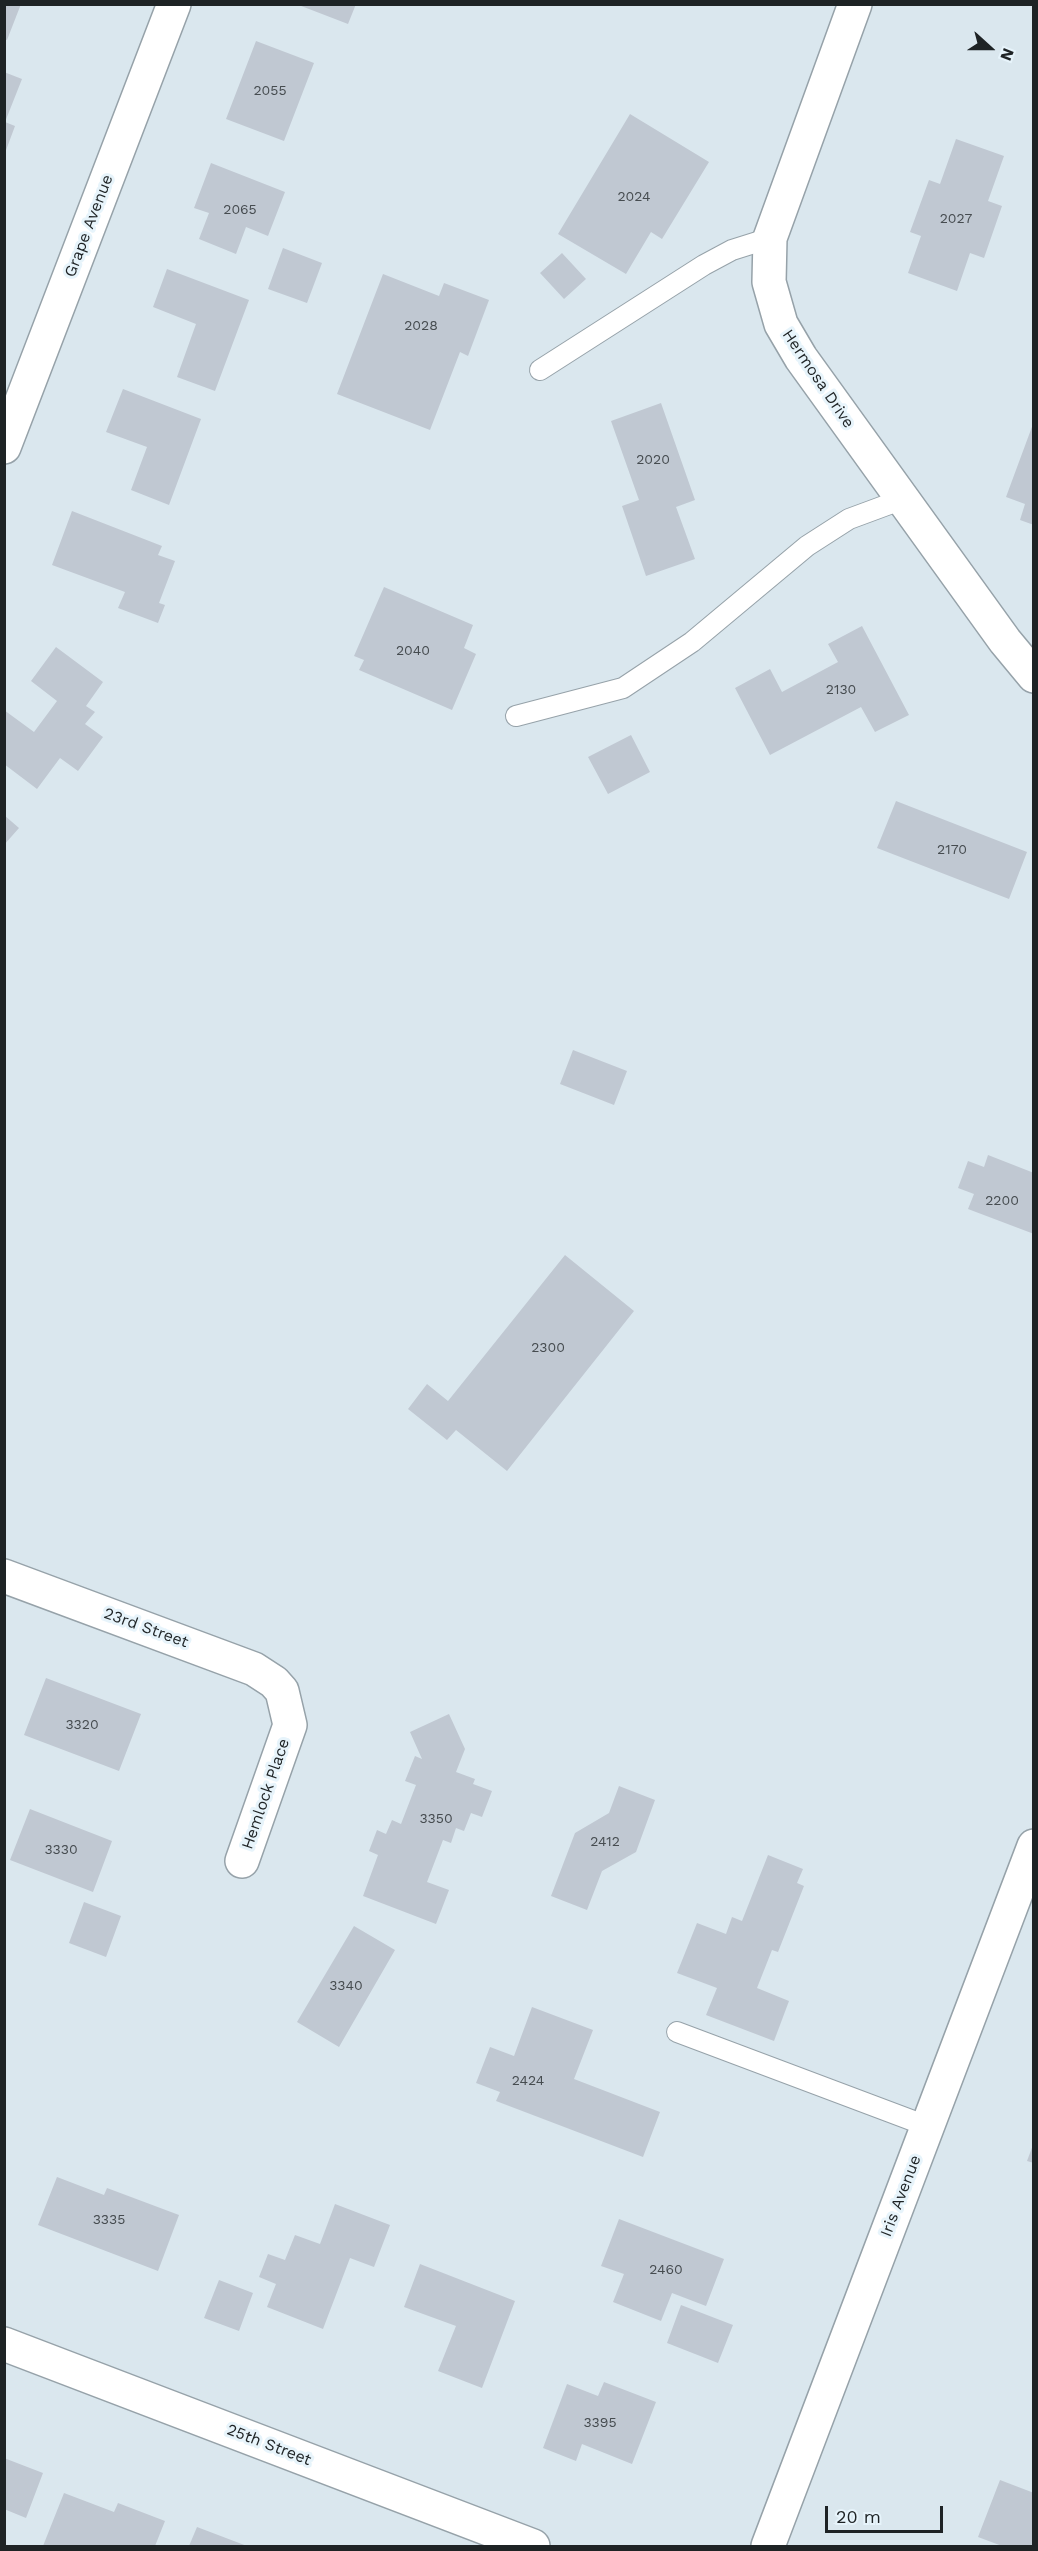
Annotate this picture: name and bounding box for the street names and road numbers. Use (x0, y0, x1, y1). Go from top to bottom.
street label: Grape Avenue (61, 172, 117, 280)
street label: Hermosa Drive (778, 326, 858, 432)
street label: 23rd Street (101, 1604, 191, 1652)
street label: Hemlock Place (238, 1736, 294, 1852)
street label: Iris Avenue (877, 2152, 925, 2240)
street label: 25th Street (224, 2420, 314, 2470)

